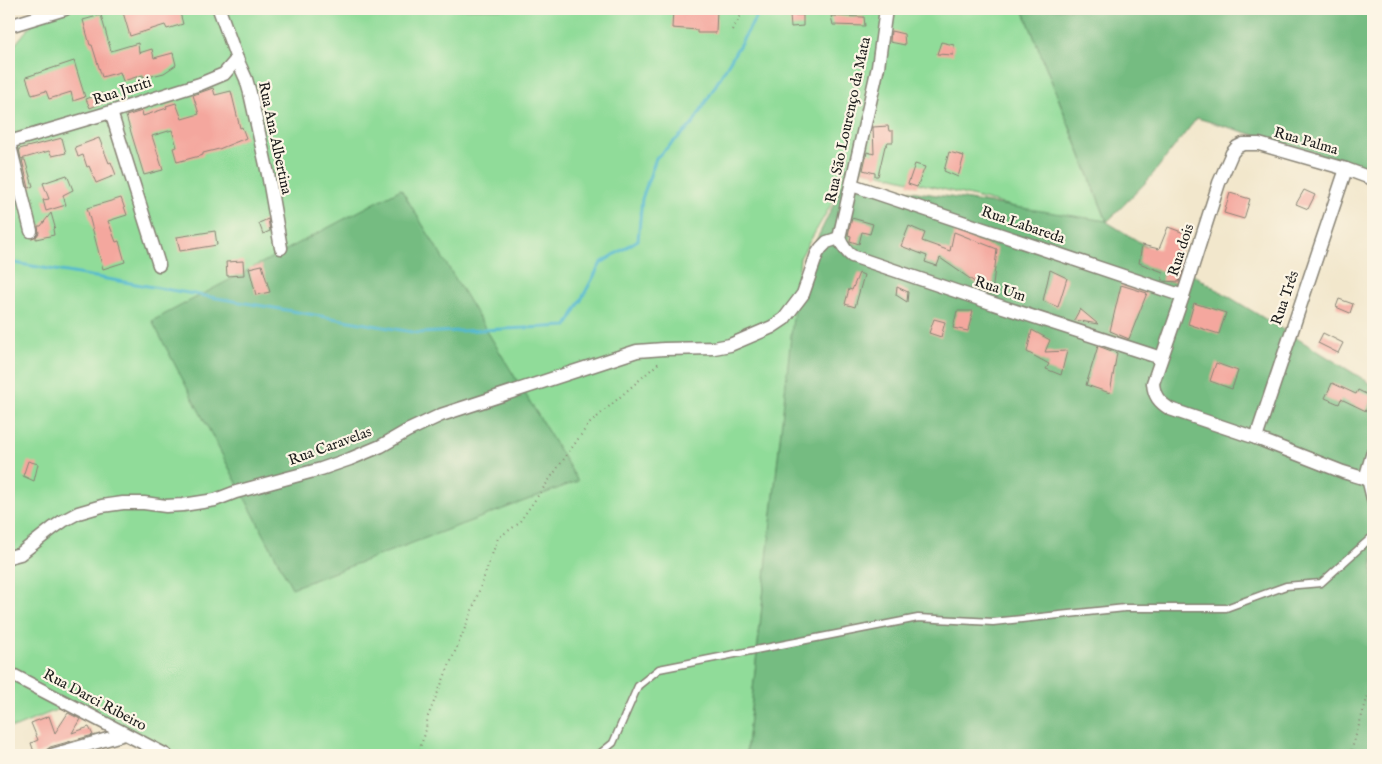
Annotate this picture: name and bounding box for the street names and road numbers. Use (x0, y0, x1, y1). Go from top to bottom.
street label: Rua São Lourenço da Mata (821, 35, 875, 205)
street label: Rua Juriti (90, 73, 154, 109)
street label: Rua Ana Albertina (254, 80, 296, 197)
street label: Rua Palma (1272, 123, 1341, 159)
street label: Rua Labareda (979, 202, 1068, 248)
street label: Rua dois (1164, 221, 1198, 279)
street label: Rua Três (1267, 268, 1303, 328)
street label: Rua Um (972, 272, 1028, 306)
street label: Rua Caravelas (286, 422, 374, 470)
street label: Rua Darci Ribeiro (40, 665, 150, 735)

